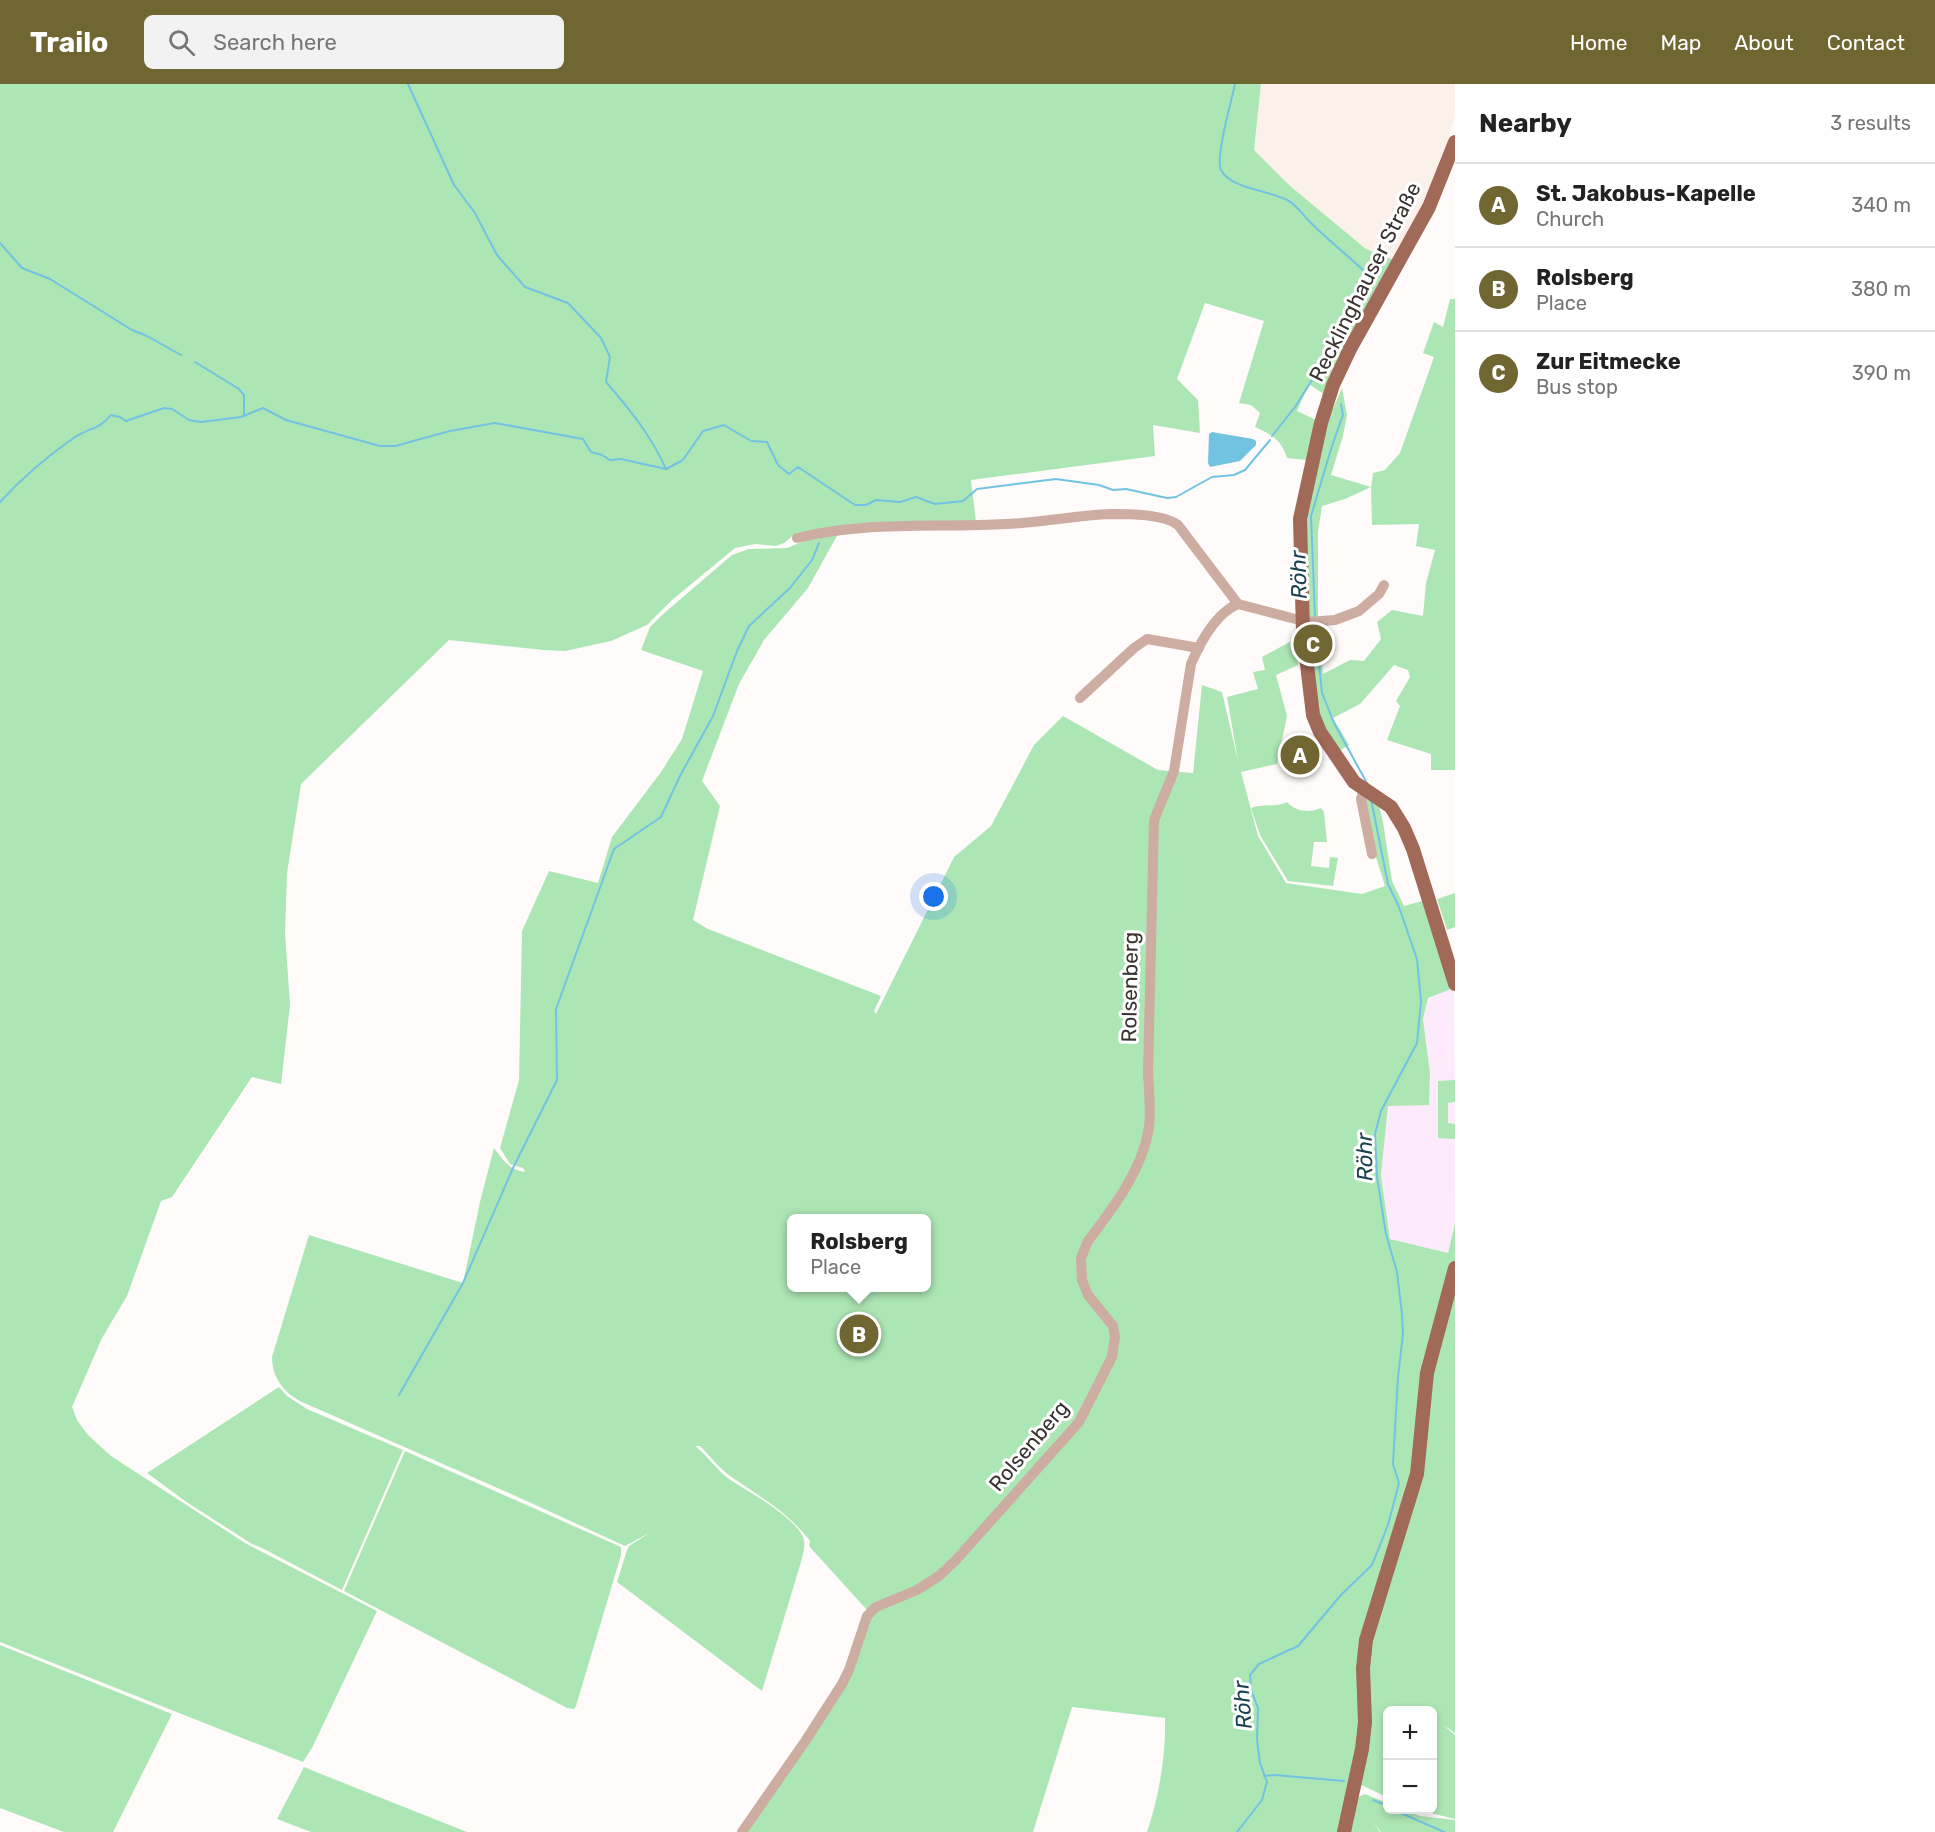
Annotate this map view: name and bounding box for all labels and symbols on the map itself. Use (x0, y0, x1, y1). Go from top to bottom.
street label: Recklinghauser Straße (1303, 178, 1426, 386)
water label: Röhr (1284, 549, 1313, 600)
pin: C (1294, 622, 1332, 666)
pin: A (1280, 732, 1320, 778)
your location (919, 882, 948, 911)
street label: Rolsenberg (1116, 932, 1143, 1042)
water label: Röhr (1351, 1131, 1378, 1182)
pin: B (840, 1312, 878, 1356)
street label: Rolsenberg (984, 1395, 1074, 1496)
water label: Röhr (1227, 1678, 1258, 1730)

